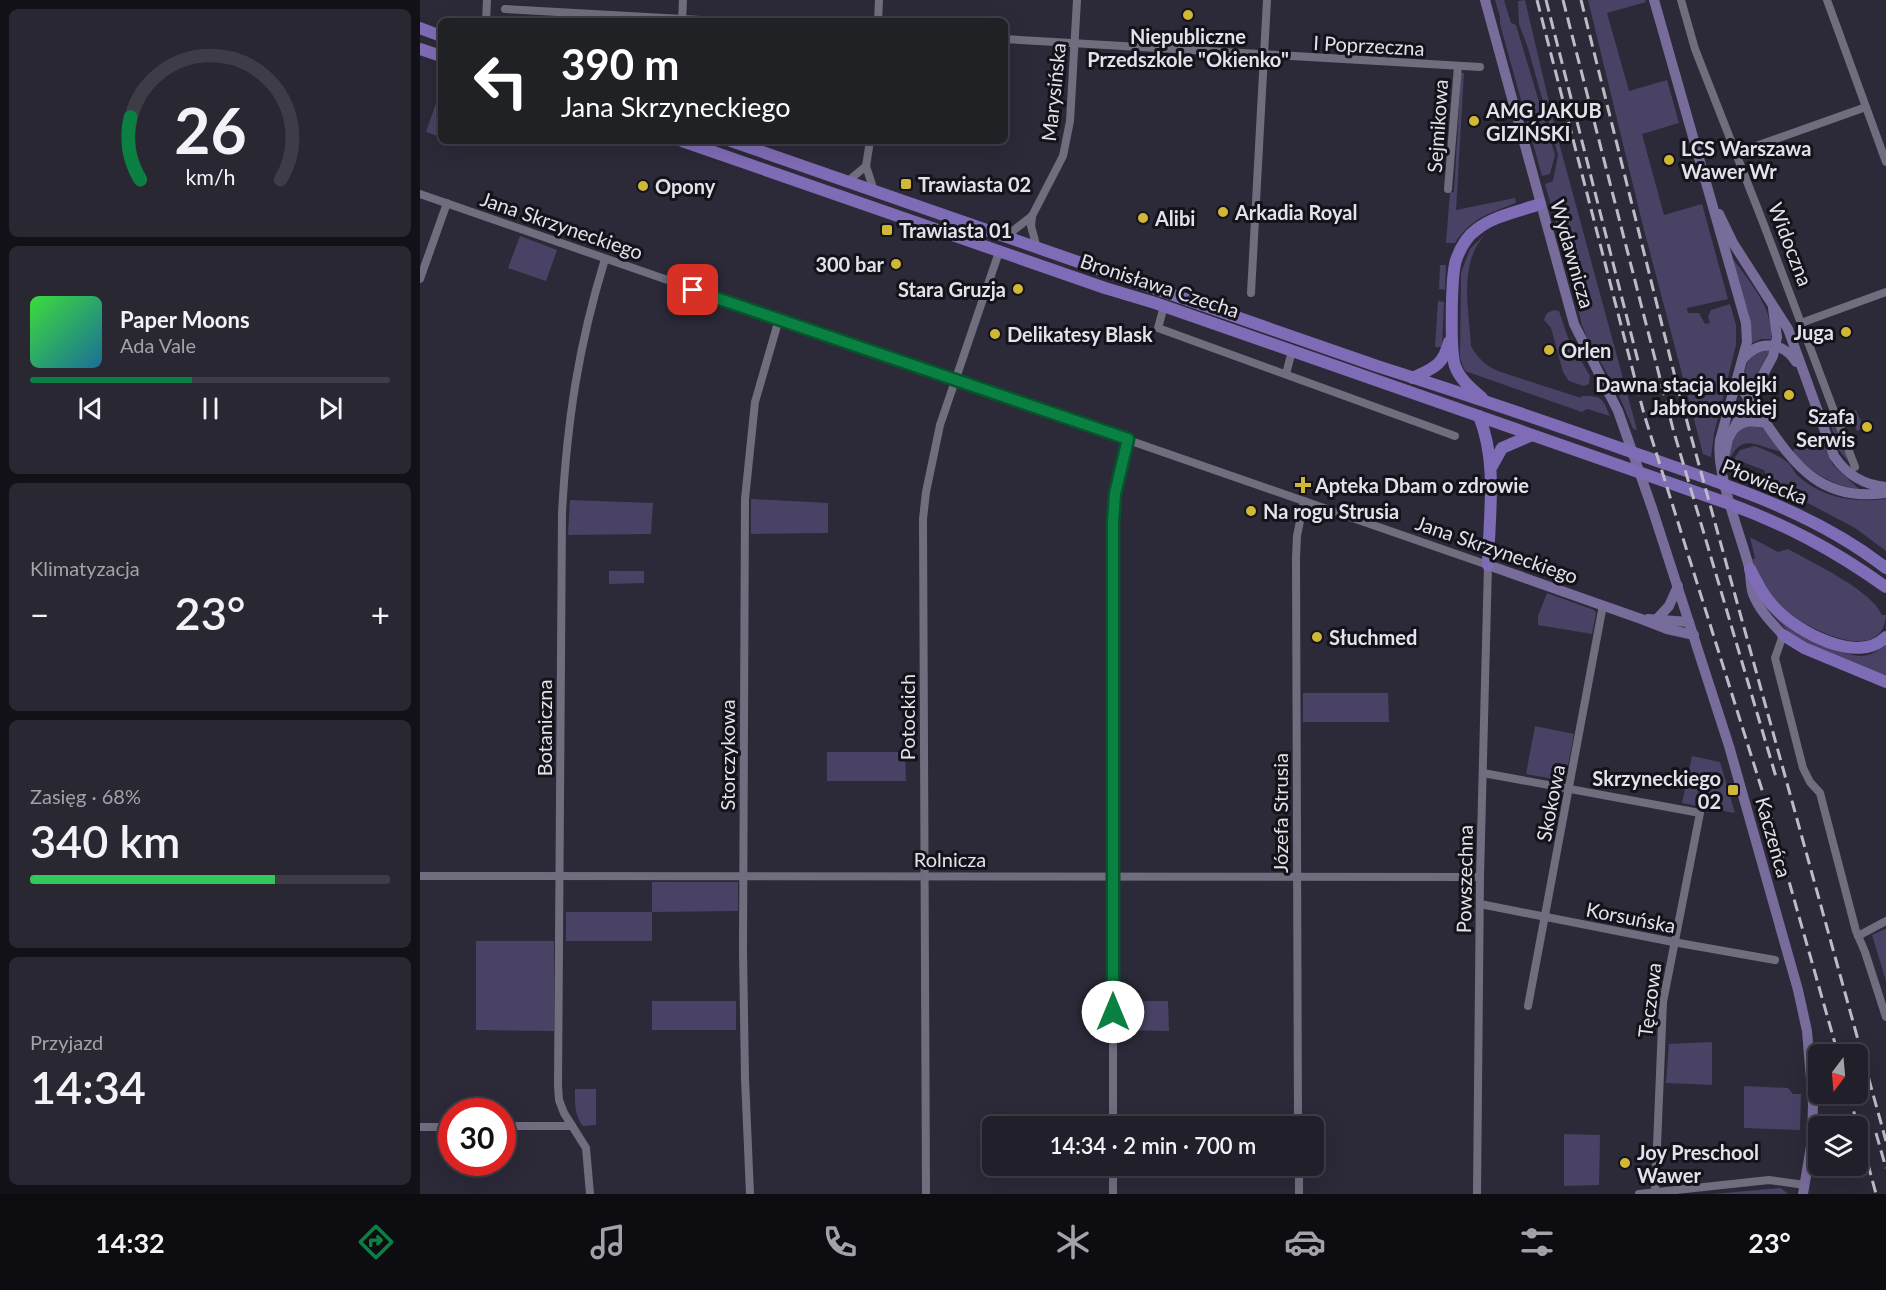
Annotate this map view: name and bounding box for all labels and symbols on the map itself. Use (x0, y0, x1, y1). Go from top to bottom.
marker: Niepubliczne Przedszkole "Okienko" (1181, 8, 1195, 22)
place label: Niepubliczne Przedszkole "Okienko" (1087, 24, 1289, 71)
street label: I Poprzeczna (1313, 30, 1425, 60)
street label: Marysińska (1036, 42, 1070, 142)
street label: Sejmikowa (1422, 78, 1452, 174)
place label: AMG JAKUB GIZIŃSKI (1485, 98, 1602, 145)
marker: AMG JAKUB GIZIŃSKI (1467, 114, 1481, 128)
place label: LCS Warszawa Wawer Wr (1681, 136, 1811, 183)
marker: LCS Warszawa Wawer Wr (1662, 153, 1676, 167)
place label: Trawiasta 02 (918, 172, 1031, 196)
place label: Opony (655, 174, 716, 198)
marker: Trawiasta 02 (899, 177, 913, 191)
marker: Opony (636, 179, 650, 193)
street label: Jana Skrzyneckiego (478, 186, 646, 264)
street label: Wydawnicza (1546, 197, 1600, 311)
street label: Widoczna (1764, 199, 1818, 289)
place label: Arkadia Royal (1234, 200, 1357, 224)
marker: Arkadia Royal (1216, 205, 1230, 219)
place label: Alibi (1154, 206, 1195, 230)
marker: Alibi (1136, 211, 1150, 225)
place label: Trawiasta 01 (899, 218, 1012, 242)
marker: Trawiasta 01 (880, 223, 894, 237)
street label: Bronisława Czecha (1078, 248, 1242, 322)
place label: 300 bar (815, 252, 885, 276)
marker: 300 bar (889, 257, 903, 271)
pin (667, 264, 718, 315)
place label: Stara Gruzja (898, 277, 1006, 301)
marker: Stara Gruzja (1011, 282, 1025, 296)
place label: Juga (1794, 320, 1834, 344)
place label: Delikatesy Blask (1007, 322, 1153, 346)
marker: Juga (1839, 325, 1853, 339)
marker: Delikatesy Blask (988, 327, 1002, 341)
place label: Orlen (1561, 338, 1611, 362)
marker: Orlen (1542, 343, 1556, 357)
place label: Dawna stacja kolejki Jabłonowskiej (1595, 372, 1777, 419)
marker: Dawna stacja kolejki Jabłonowskiej (1782, 388, 1796, 402)
place label: Szafa Serwis (1796, 404, 1855, 451)
marker: Szafa Serwis (1860, 420, 1874, 434)
street label: Płowiecka (1719, 453, 1811, 509)
place label: Apteka Dbam o zdrowie (1314, 473, 1529, 497)
marker: Apteka Dbam o zdrowie (1296, 478, 1310, 492)
place label: Na rogu Strusia (1263, 499, 1399, 523)
marker: Na rogu Strusia (1244, 504, 1258, 518)
street label: Jana Skrzyneckiego (1413, 510, 1581, 588)
place label: Słuchmed (1329, 625, 1417, 649)
marker: Słuchmed (1310, 630, 1324, 644)
street label: Potockich (895, 674, 919, 760)
street label: Botaniczna (532, 680, 556, 776)
street label: Storczykowa (715, 700, 739, 810)
street label: Józefa Strusia (1268, 753, 1292, 873)
street label: Skokowa (1531, 762, 1569, 844)
place label: Skrzyneckiego 02 (1592, 766, 1721, 813)
marker: Skrzyneckiego 02 (1726, 783, 1740, 797)
street label: Kaczeńca (1751, 794, 1797, 880)
street label: Powszechna (1451, 825, 1477, 933)
street label: Rolnicza (914, 847, 986, 871)
street label: Korsuńska (1584, 897, 1678, 937)
street label: Tęczowa (1633, 961, 1665, 1039)
position arrow (1081, 980, 1145, 1044)
north arrow (1808, 1044, 1868, 1104)
speed limit sign: 30 (438, 1098, 516, 1176)
place label: Joy Preschool Wawer (1637, 1140, 1759, 1187)
marker: Joy Preschool Wawer (1618, 1156, 1632, 1170)

